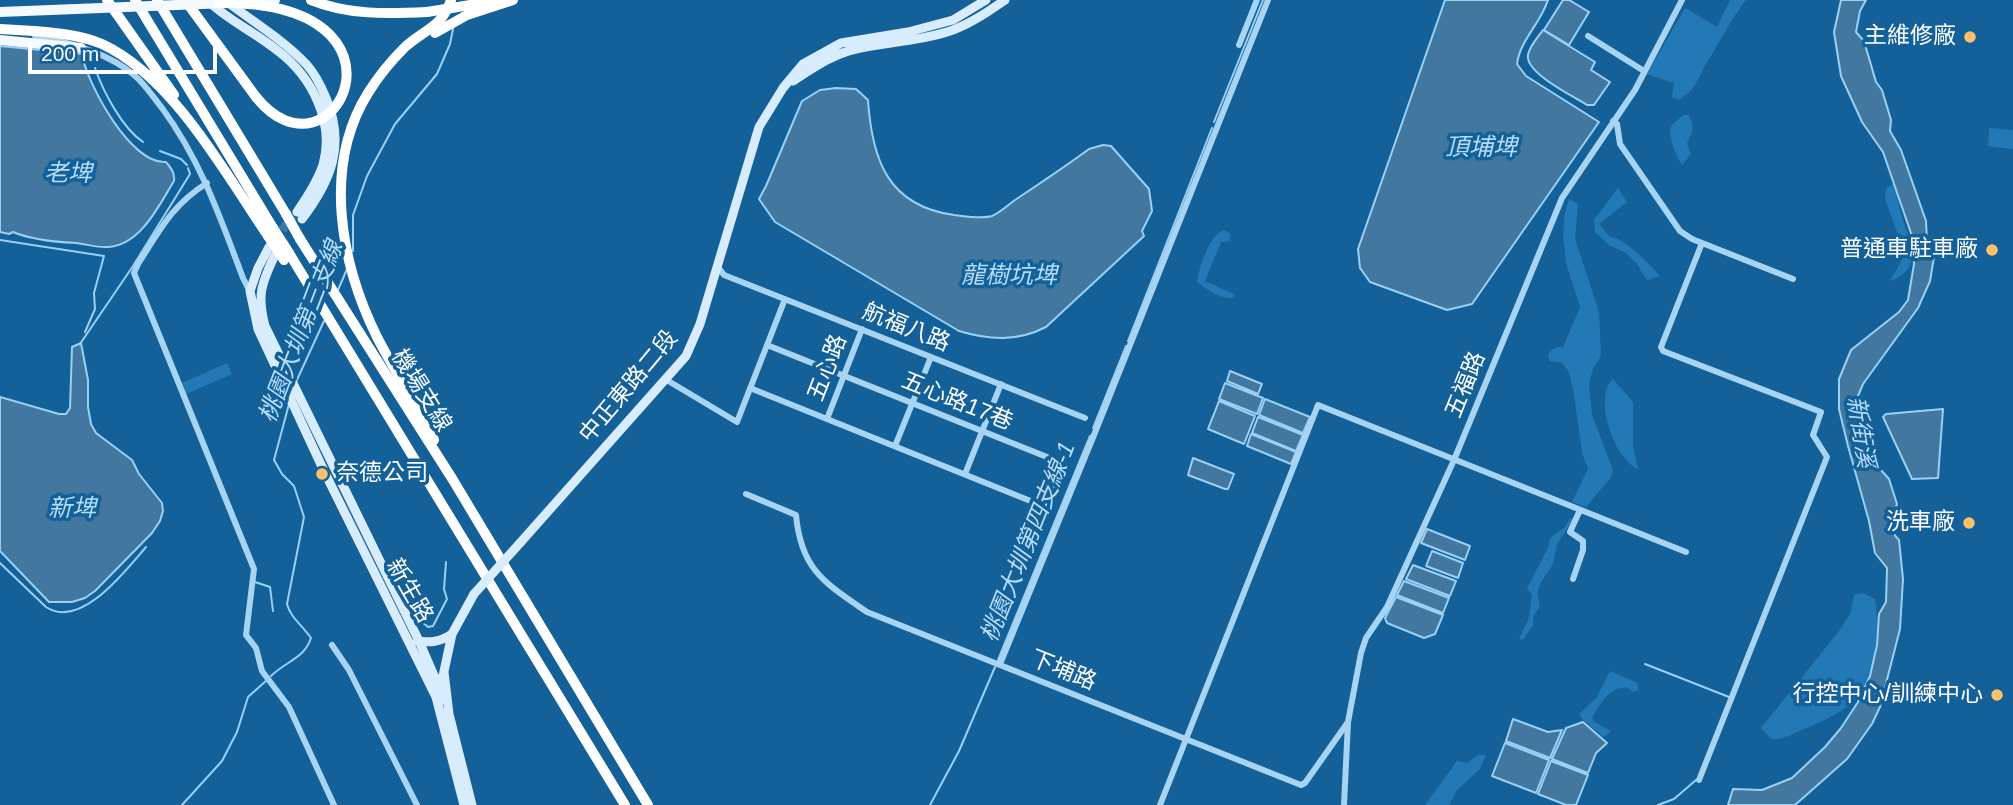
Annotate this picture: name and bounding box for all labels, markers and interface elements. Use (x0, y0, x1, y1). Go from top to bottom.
place label: 主維修廠 (1864, 23, 1956, 51)
scale bar (32, 28, 220, 72)
marker: 主維修廠 (1962, 29, 1978, 45)
text: 200 m (41, 42, 99, 65)
water label: 頂埔埤 (1445, 134, 1517, 162)
water label: 老埤 (44, 160, 92, 188)
place label: 普通車駐車廠 (1840, 236, 1978, 264)
water label: 桃園大圳第三支線 (254, 237, 350, 427)
marker: 普通車駐車廠 (1984, 242, 2000, 258)
water label: 龍樹坑埤 (961, 262, 1057, 290)
street label: 航福八路 (858, 298, 954, 358)
street label: 中正東路二段 (574, 325, 684, 449)
street label: 五心路 (803, 331, 853, 405)
street label: 機場支線 (385, 345, 457, 437)
street label: 五福路 (1440, 348, 1492, 422)
street label: 五心路17巷 (897, 367, 1017, 437)
water label: 新街溪 (1840, 394, 1880, 470)
water label: 桃園大圳第四支線-1 (976, 438, 1082, 646)
place label: 奈德公司 (336, 460, 428, 488)
marker: 奈德公司 (314, 466, 330, 482)
water label: 新埤 (48, 495, 96, 523)
place label: 洗車廠 (1886, 509, 1955, 537)
marker: 洗車廠 (1961, 515, 1977, 531)
street label: 新生路 (380, 554, 438, 628)
street label: 下埔路 (1026, 645, 1100, 697)
place label: 行控中心/訓練中心 (1793, 681, 1983, 709)
marker: 行控中心/訓練中心 (1989, 687, 2005, 703)

